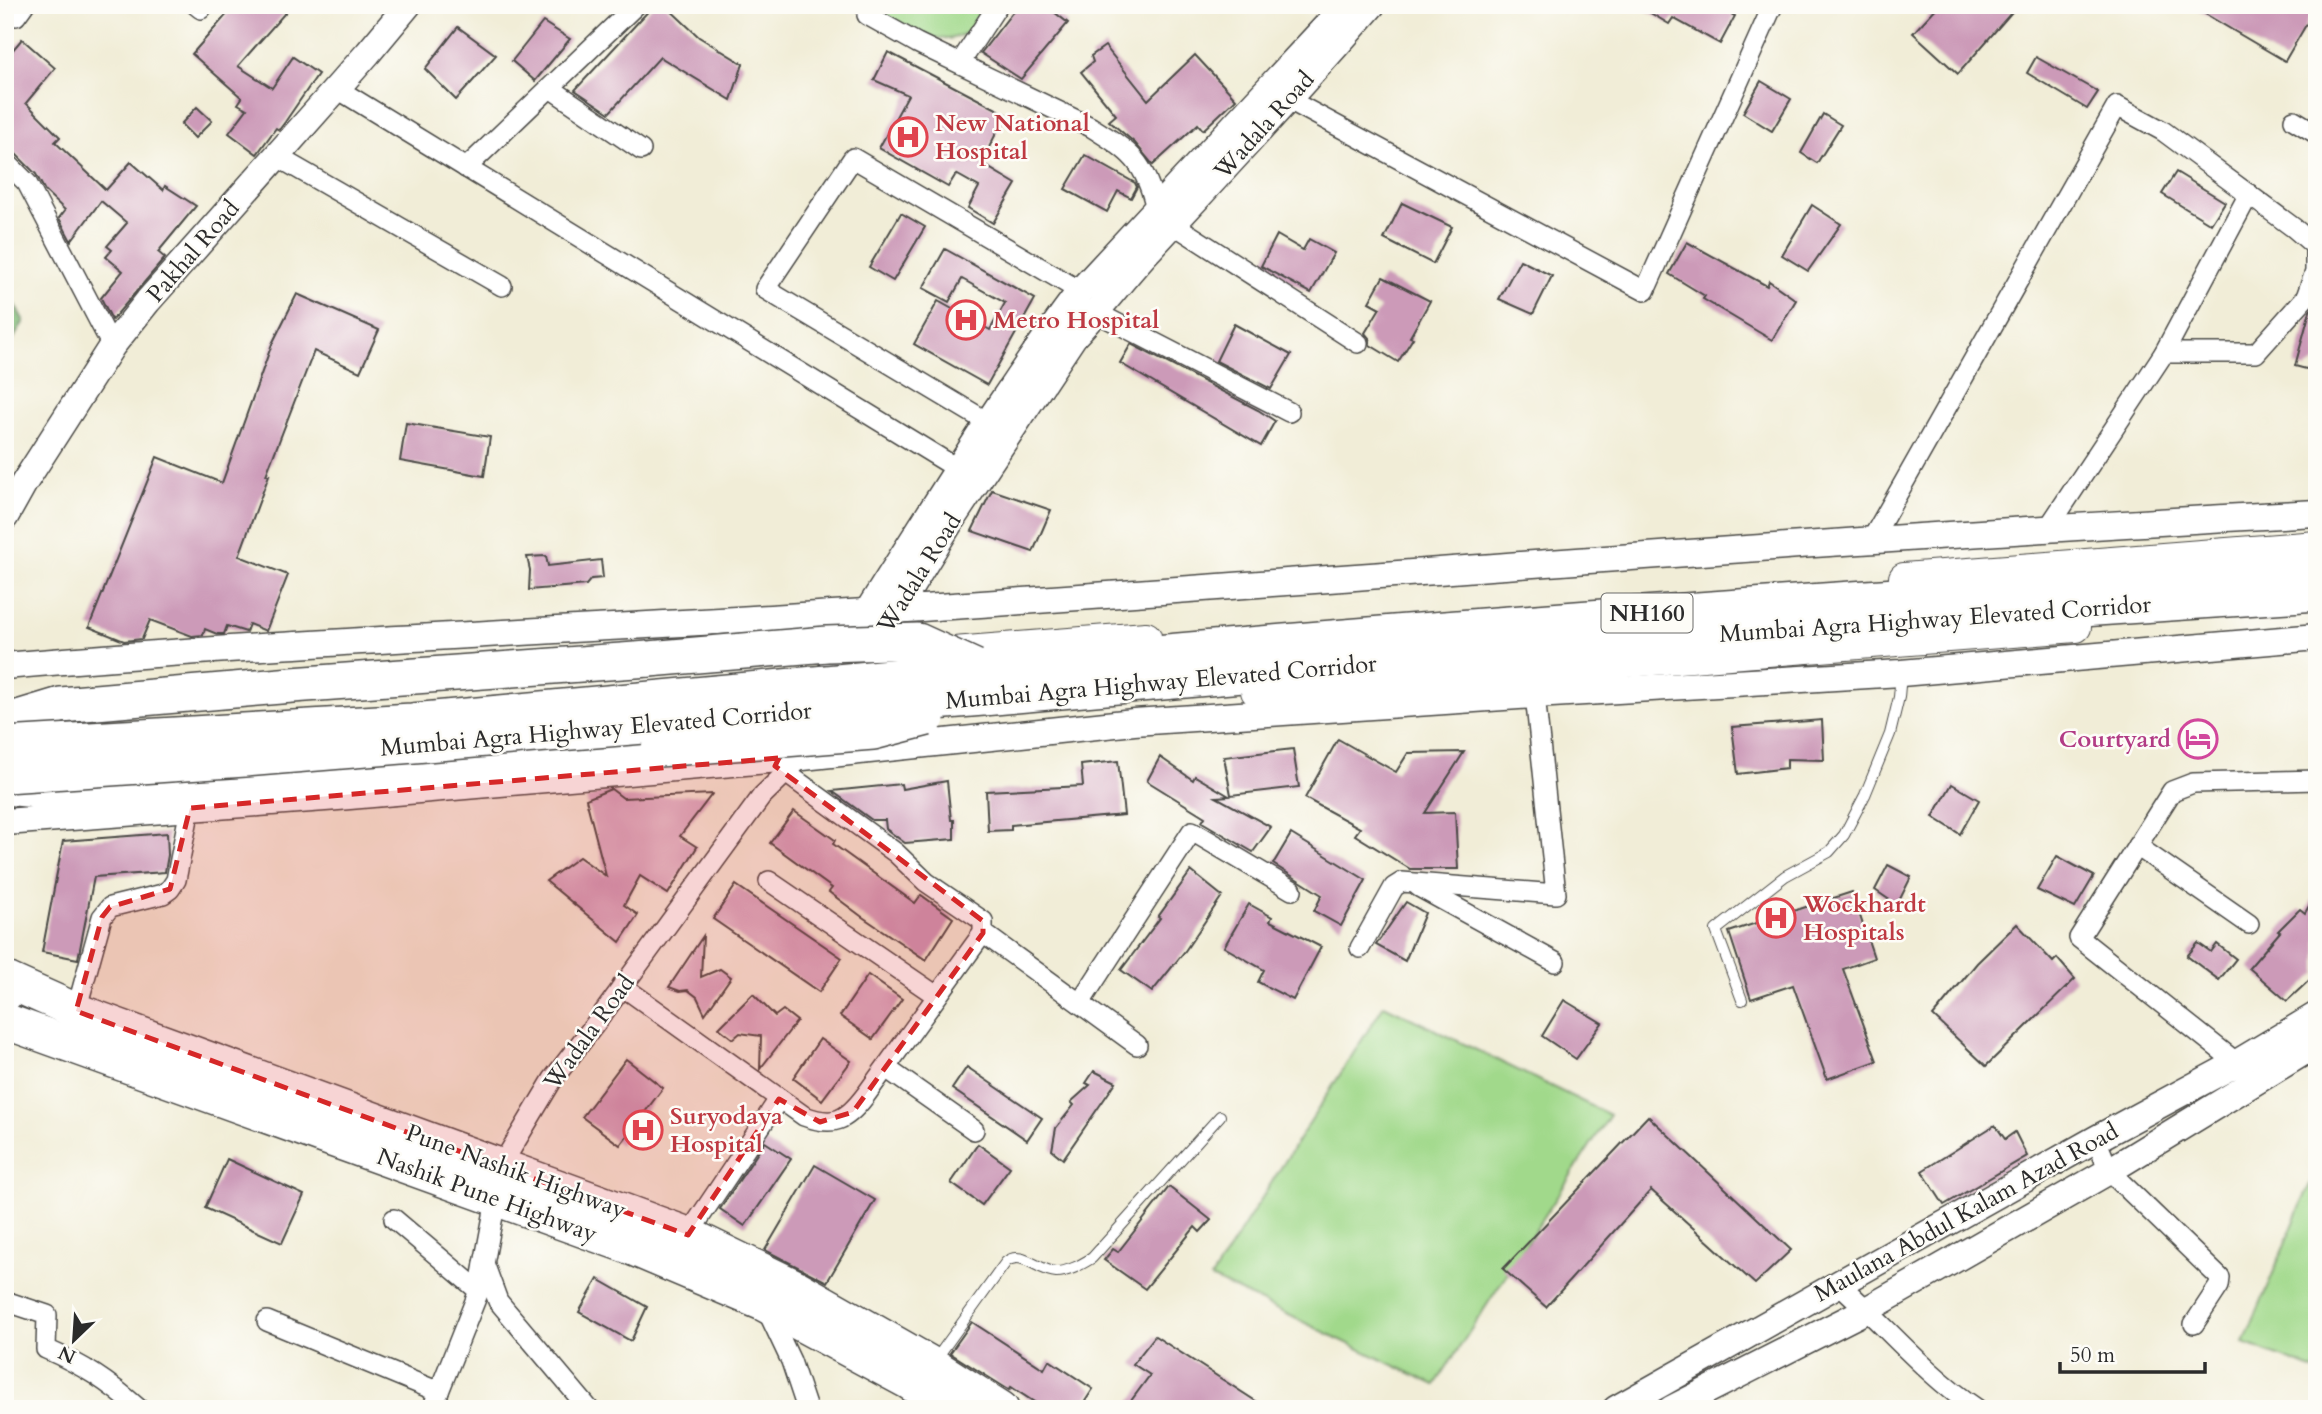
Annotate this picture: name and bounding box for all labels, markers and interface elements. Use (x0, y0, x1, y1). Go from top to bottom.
street label: Wadala Road (1206, 64, 1322, 188)
place label: New National Hospital (935, 107, 1090, 168)
hospital icon: New National Hospital (887, 116, 929, 158)
street label: Pakhal Road (140, 193, 247, 310)
hospital icon: Metro Hospital (945, 299, 987, 341)
place label: Metro Hospital (993, 304, 1159, 337)
street label: Wadala Road (869, 507, 969, 640)
street label: Mumbai Agra Highway Elevated Corridor (1718, 588, 2152, 651)
road number: NH160 (1602, 594, 1692, 632)
street label: Mumbai Agra Highway Elevated Corridor (944, 647, 1378, 718)
street label: Mumbai Agra Highway Elevated Corridor (379, 694, 813, 765)
hotel icon: Courtyard (2177, 718, 2219, 760)
place label: Courtyard (2059, 723, 2171, 756)
place label: Wockhardt Hospitals (1802, 888, 1926, 949)
hospital icon: Wockhardt Hospitals (1755, 897, 1797, 939)
street label: Wadala Road (536, 968, 643, 1098)
place label: Suryodaya Hospital (670, 1100, 783, 1161)
hospital icon: Suryodaya Hospital (622, 1109, 664, 1151)
street label: Maulana Abdul Kalam Azad Road (1808, 1115, 2124, 1310)
street label: Pune Nashik Highway (401, 1116, 631, 1227)
street label: Nashik Pune Highway (372, 1140, 602, 1251)
north arrow (38, 1306, 108, 1376)
scale bar (2060, 1330, 2205, 1374)
text: N (54, 1339, 80, 1370)
text: 50 m (2070, 1341, 2115, 1370)

